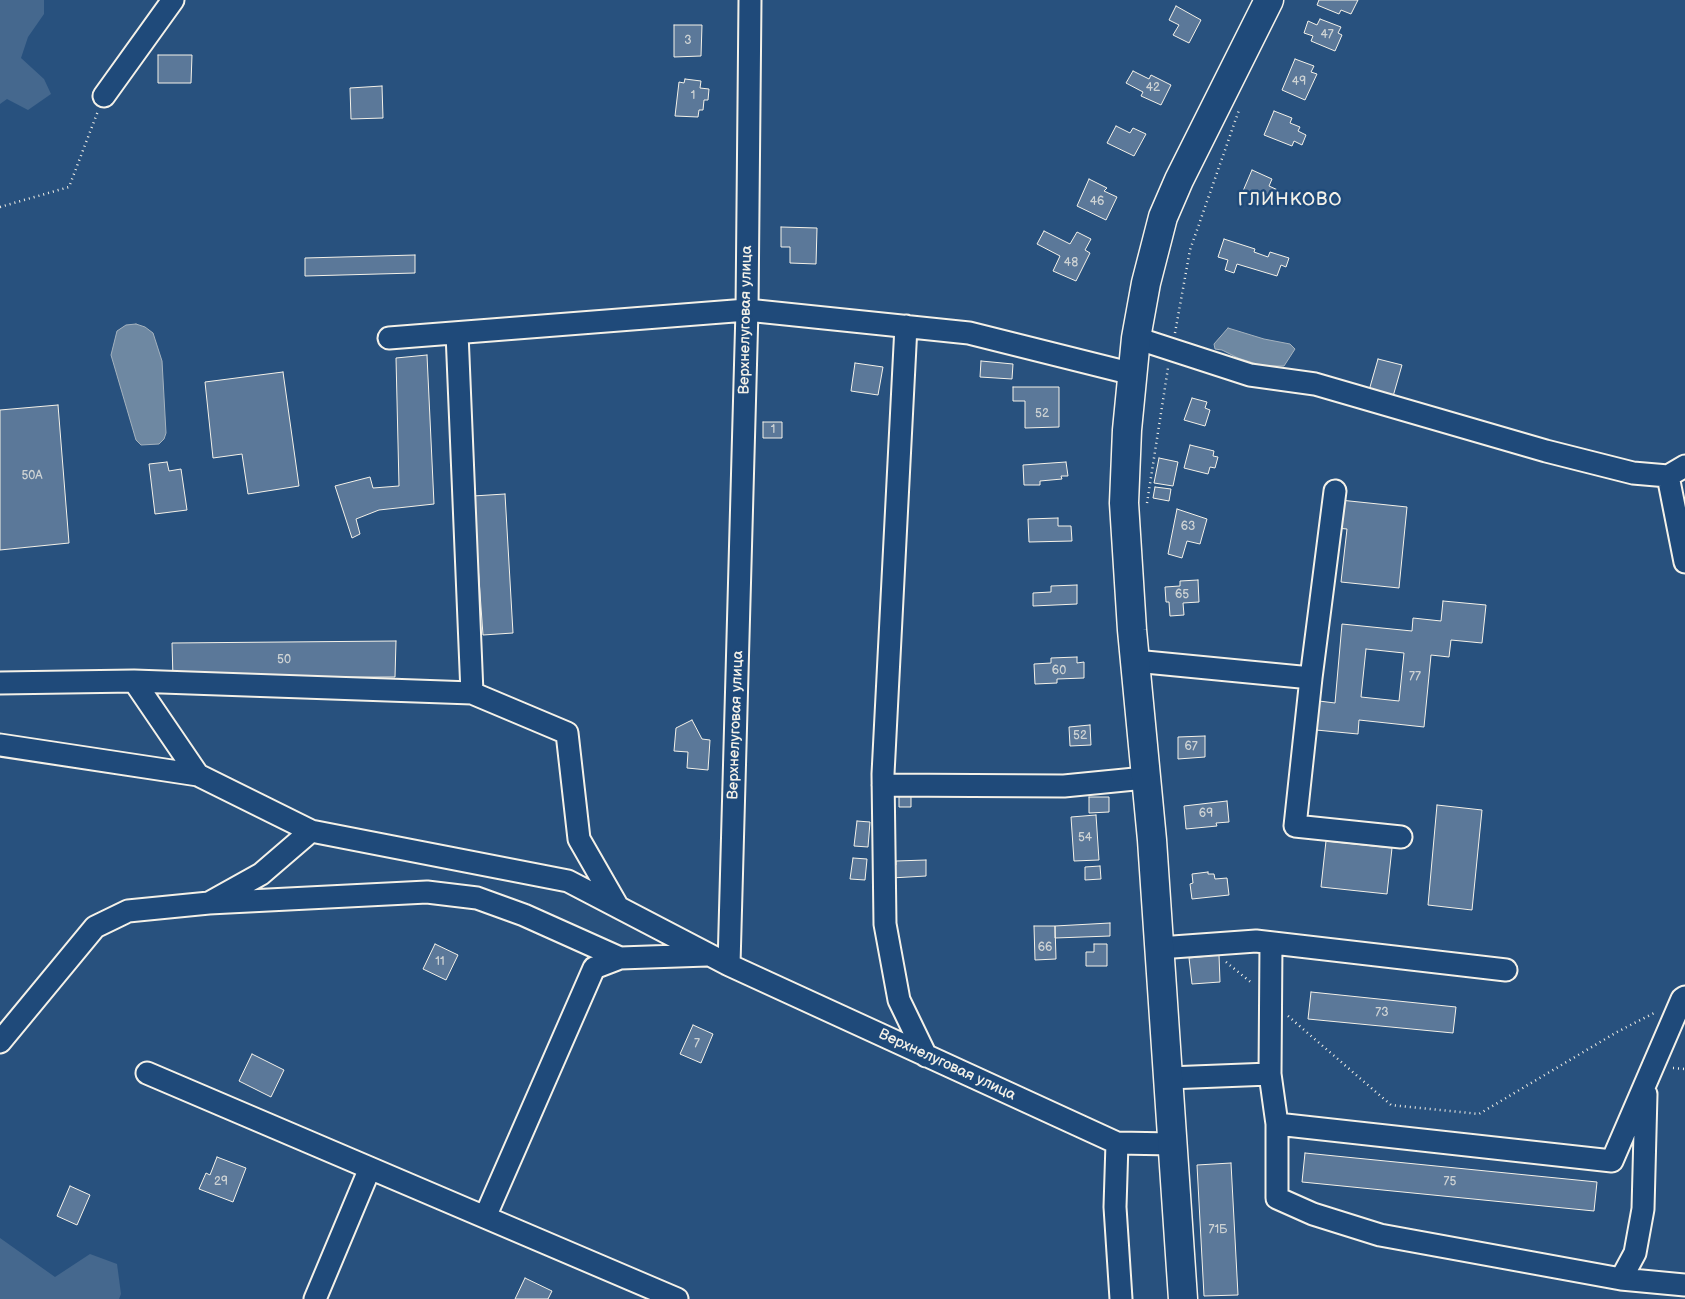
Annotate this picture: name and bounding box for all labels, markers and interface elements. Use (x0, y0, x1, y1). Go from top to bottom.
house number: 47 (1320, 28, 1334, 42)
house number: 3 (684, 34, 692, 48)
house number: 49 (1292, 75, 1306, 89)
house number: 42 (1146, 81, 1160, 95)
house number: 1 (691, 89, 695, 103)
district label: ГЛИНКОВО (1237, 189, 1343, 211)
house number: 46 (1090, 195, 1104, 209)
street label: Верхнелуговая улица (736, 245, 756, 395)
house number: 48 (1064, 256, 1078, 270)
house number: 52 (1035, 407, 1049, 421)
house number: 1 (771, 423, 775, 437)
house number: 50А (21, 469, 43, 483)
house number: 63 (1181, 520, 1195, 534)
house number: 65 (1175, 588, 1189, 602)
street label: Верхнелуговая улица (724, 650, 748, 800)
house number: 50 (277, 653, 291, 667)
house number: 60 (1052, 664, 1066, 678)
house number: 77 (1409, 670, 1421, 684)
house number: 52 (1073, 729, 1087, 743)
house number: 67 (1184, 740, 1198, 754)
house number: 69 (1199, 807, 1213, 821)
house number: 54 (1078, 831, 1092, 845)
house number: 66 (1038, 941, 1052, 955)
house number: 11 (435, 955, 445, 969)
house number: 73 (1375, 1006, 1389, 1020)
street label: Верхнелуговая улица (876, 1025, 1018, 1105)
house number: 7 (694, 1037, 700, 1051)
house number: 29 (214, 1175, 228, 1189)
house number: 75 (1444, 1175, 1456, 1189)
house number: 71Б (1209, 1223, 1227, 1237)

